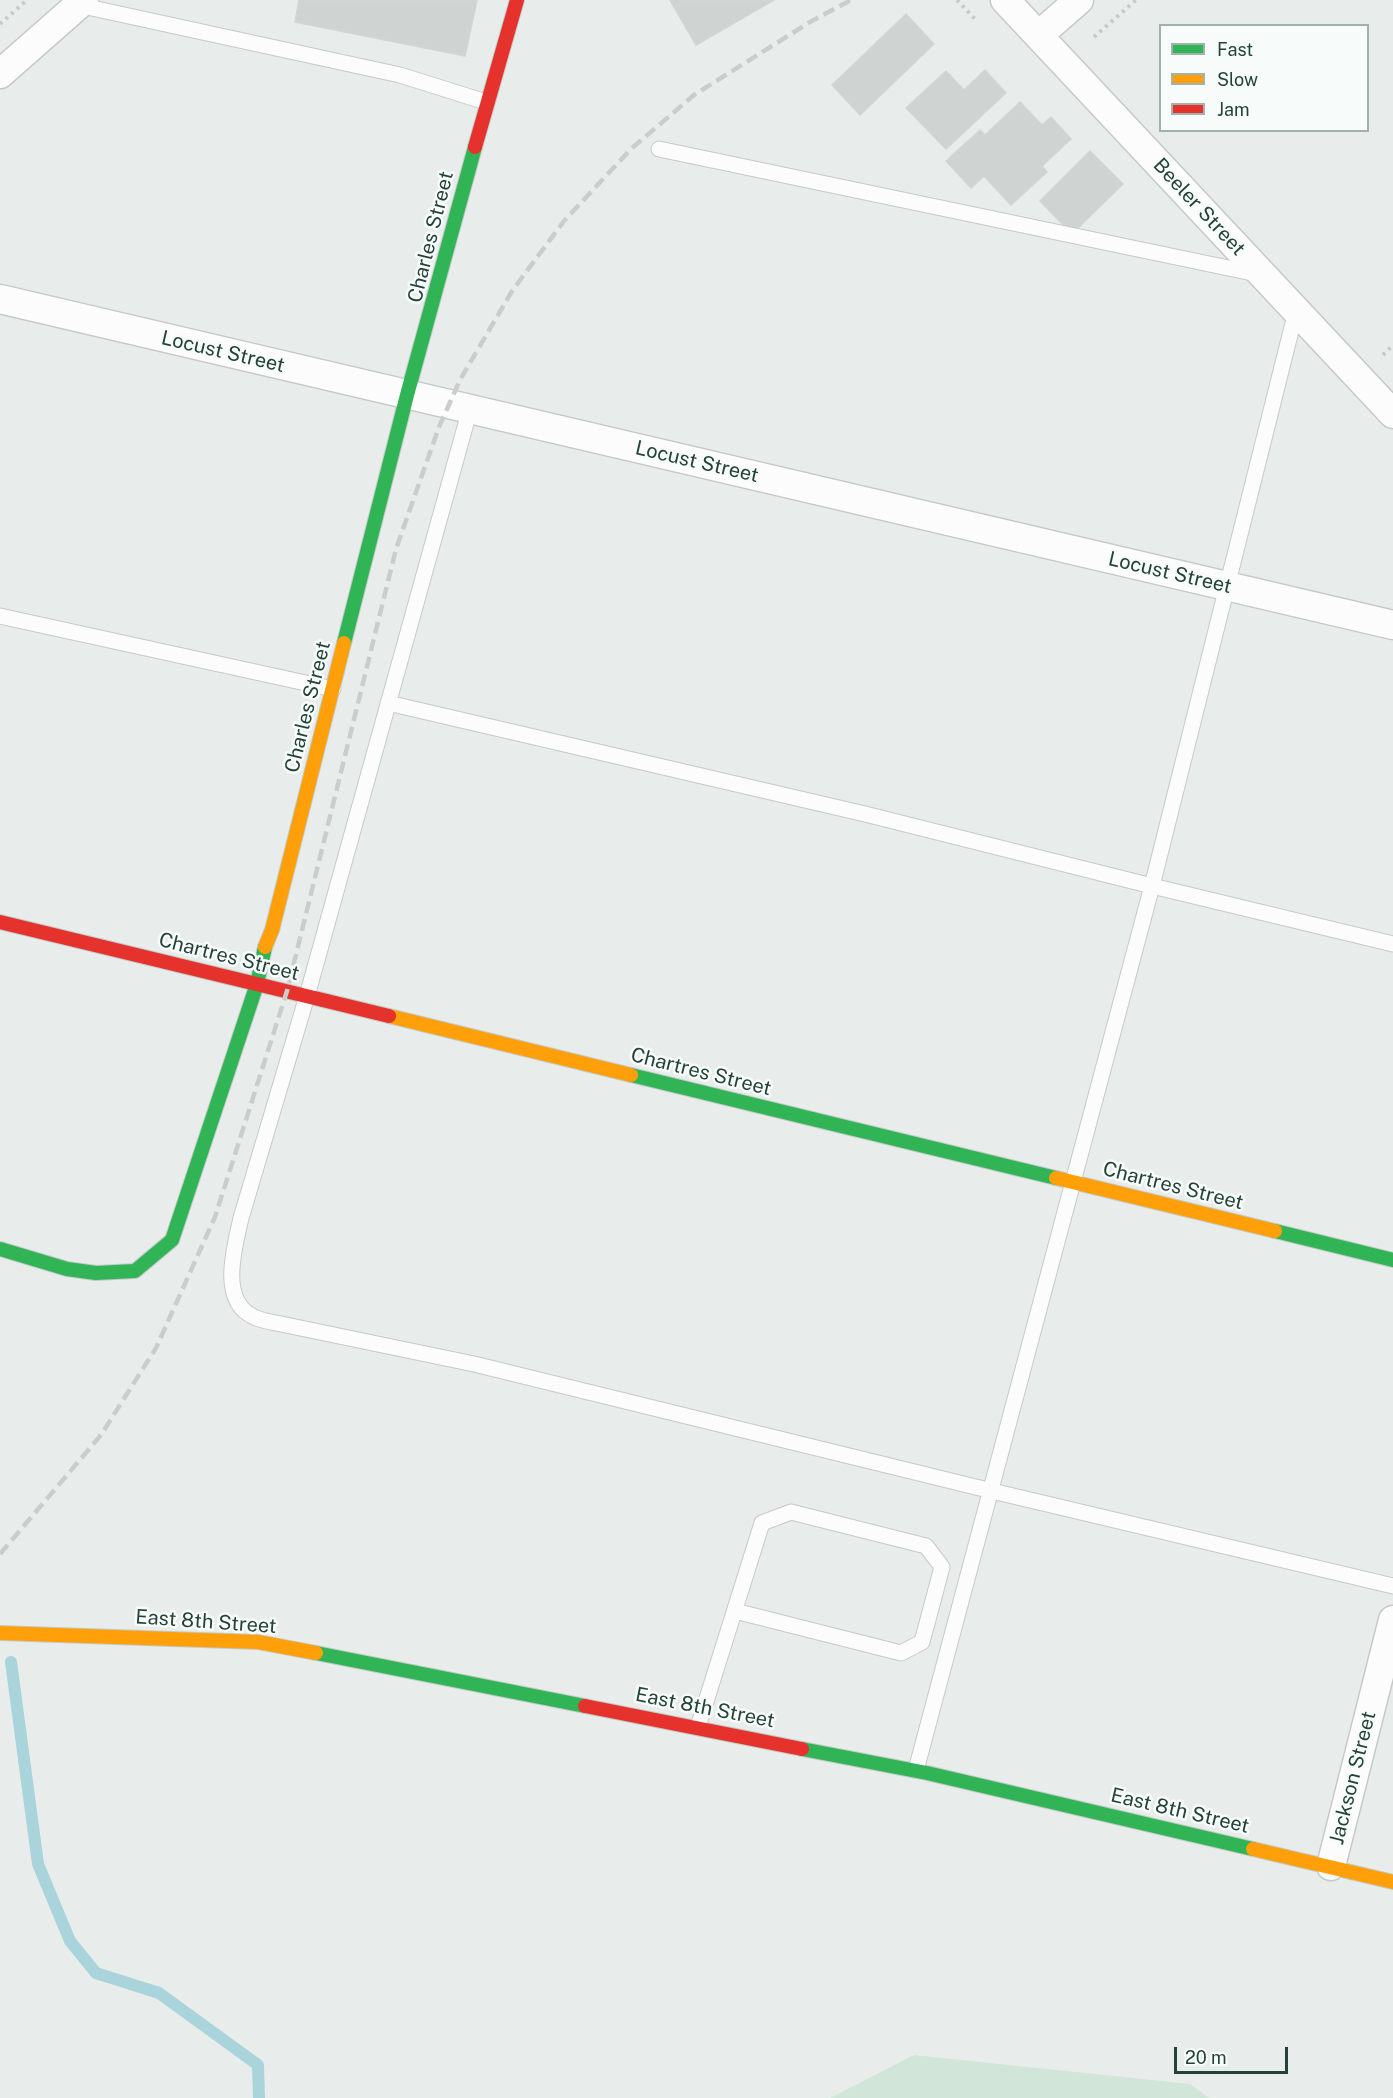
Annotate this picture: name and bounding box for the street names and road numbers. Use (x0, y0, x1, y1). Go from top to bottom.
street label: Beeler Street (1148, 153, 1250, 261)
street label: Charles Street (403, 169, 459, 305)
street label: Locust Street (159, 326, 287, 378)
street label: Locust Street (633, 436, 761, 488)
street label: Locust Street (1106, 547, 1234, 599)
street label: Charles Street (280, 639, 336, 775)
street label: Chartres Street (156, 928, 302, 986)
street label: Chartres Street (628, 1043, 774, 1101)
street label: Chartres Street (1100, 1157, 1246, 1215)
street label: East 8th Street (135, 1605, 277, 1639)
street label: East 8th Street (633, 1683, 777, 1733)
street label: Jackson Street (1325, 1709, 1381, 1847)
street label: East 8th Street (1108, 1783, 1252, 1839)

